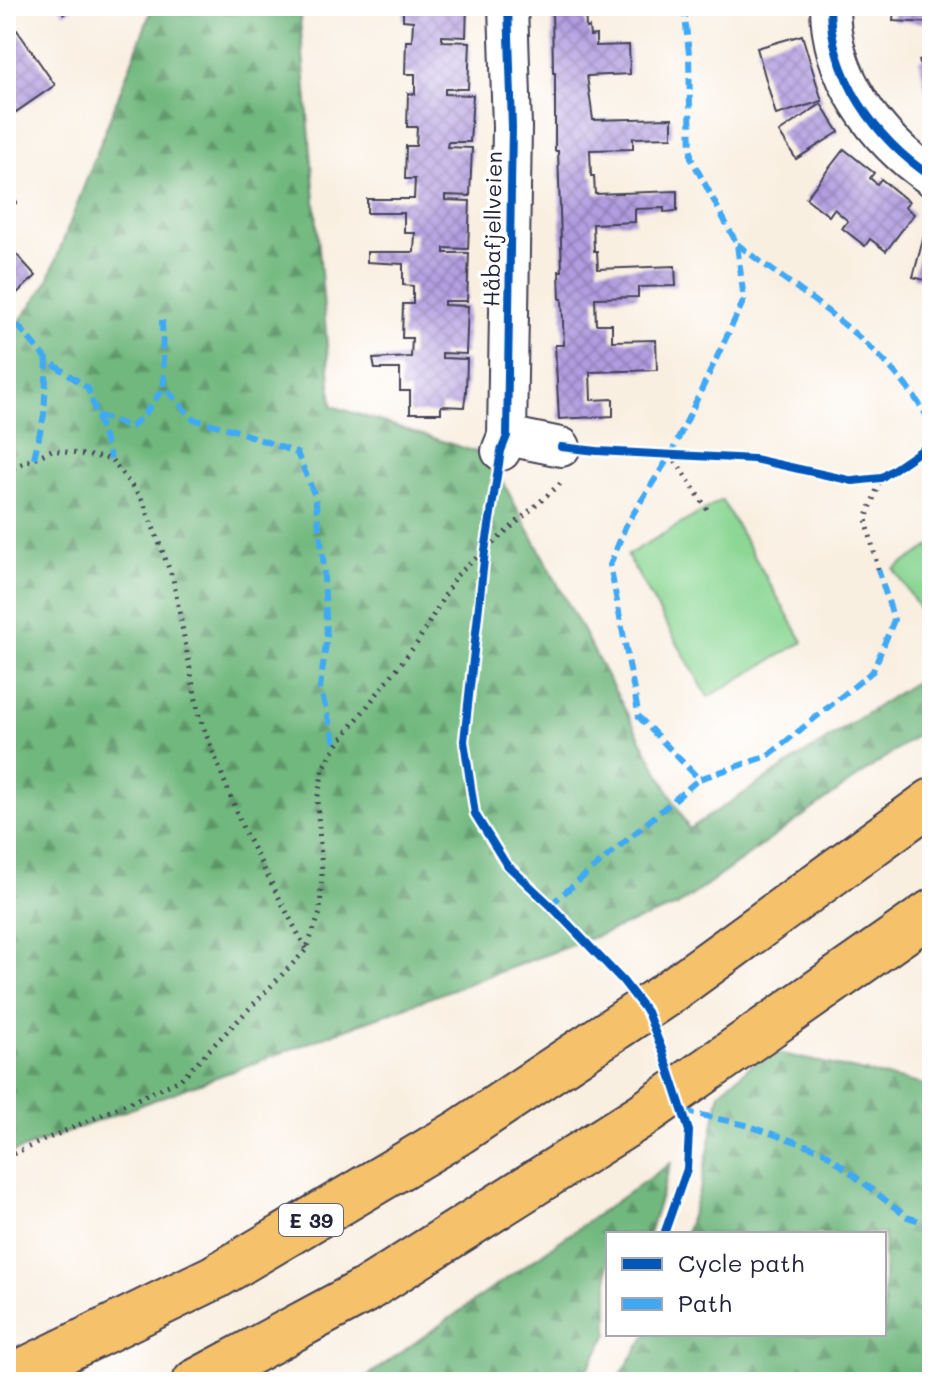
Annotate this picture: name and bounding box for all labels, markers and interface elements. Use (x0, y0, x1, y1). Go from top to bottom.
street label: Håbafjellveien (476, 151, 508, 307)
road number: E 39 (279, 1204, 343, 1236)
legend (606, 1232, 886, 1336)
text: Cycle path (678, 1247, 804, 1278)
text: Path (678, 1287, 732, 1318)

